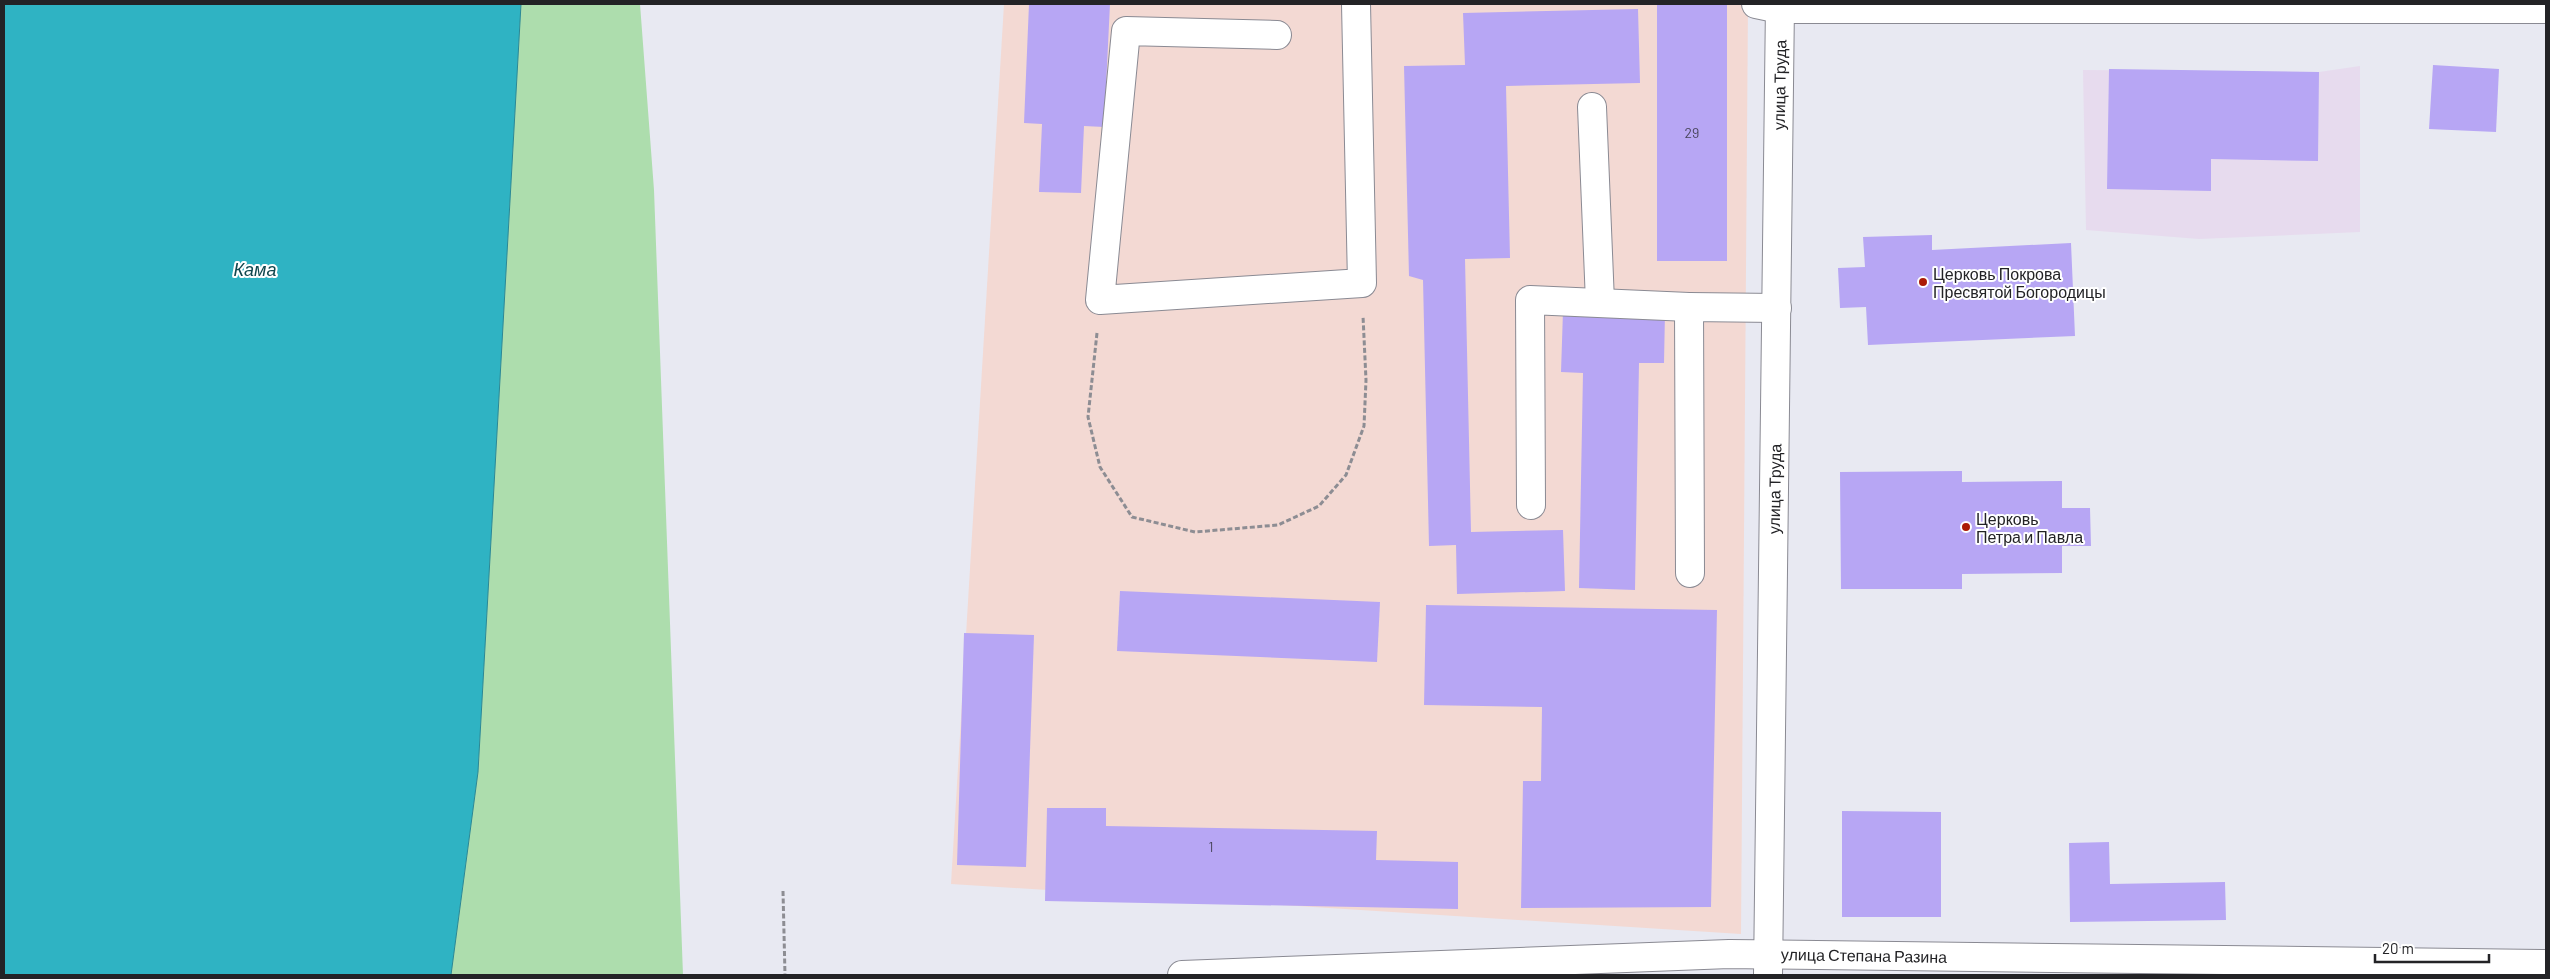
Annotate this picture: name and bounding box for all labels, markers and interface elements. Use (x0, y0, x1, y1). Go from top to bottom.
street label: улица Труда (1769, 40, 1789, 130)
house number: 29 (1685, 124, 1699, 141)
water label: Кама (234, 258, 276, 280)
place label: Церковь Покрова Пресвятой Богородицы (1933, 264, 2106, 301)
marker: Церковь Покрова Пресвятой Богородицы (1917, 276, 1929, 288)
street label: улица Труда (1764, 444, 1784, 534)
place label: Церковь Петра и Павла (1976, 509, 2083, 546)
marker: Церковь Петра и Павла (1960, 521, 1972, 533)
house number: 1 (1209, 838, 1213, 855)
scale bar (2375, 932, 2489, 964)
text: 20 m (2382, 939, 2414, 957)
street label: улица Степана Разина (1781, 944, 1947, 966)

